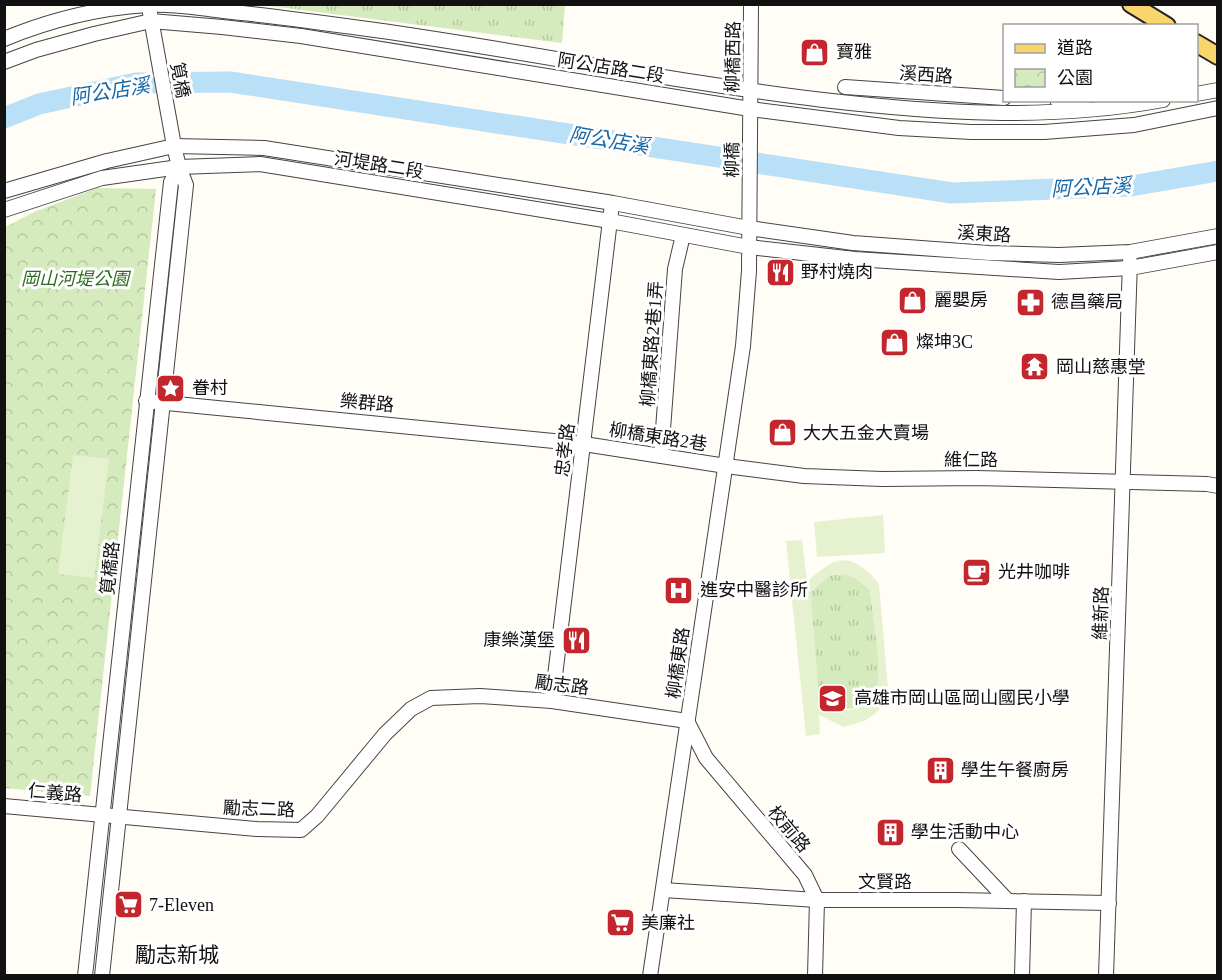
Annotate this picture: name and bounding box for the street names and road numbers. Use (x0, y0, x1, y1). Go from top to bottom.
street label: 柳橋西路 (722, 21, 744, 93)
street label: 阿公店路二段 (556, 50, 666, 86)
street label: 筧橋 (167, 60, 193, 100)
street label: 溪西路 (898, 63, 954, 87)
street label: 柳橋 (722, 142, 742, 178)
street label: 河堤路二段 (333, 148, 425, 182)
street label: 溪東路 (957, 223, 1011, 245)
street label: 柳橋東路2巷1弄 (638, 280, 666, 408)
street label: 樂群路 (339, 391, 395, 415)
street label: 柳橋東路2巷 (608, 419, 708, 455)
street label: 忠孝路 (552, 422, 578, 478)
street label: 維仁路 (944, 450, 998, 470)
street label: 筧橋路 (97, 540, 123, 596)
street label: 維新路 (1090, 586, 1112, 640)
street label: 柳橋東路 (663, 626, 693, 700)
street label: 勵志路 (534, 672, 590, 698)
street label: 仁義路 (27, 781, 83, 805)
street label: 勵志二路 (223, 798, 295, 820)
street label: 校前路 (764, 802, 814, 856)
street label: 文賢路 (858, 872, 912, 892)

